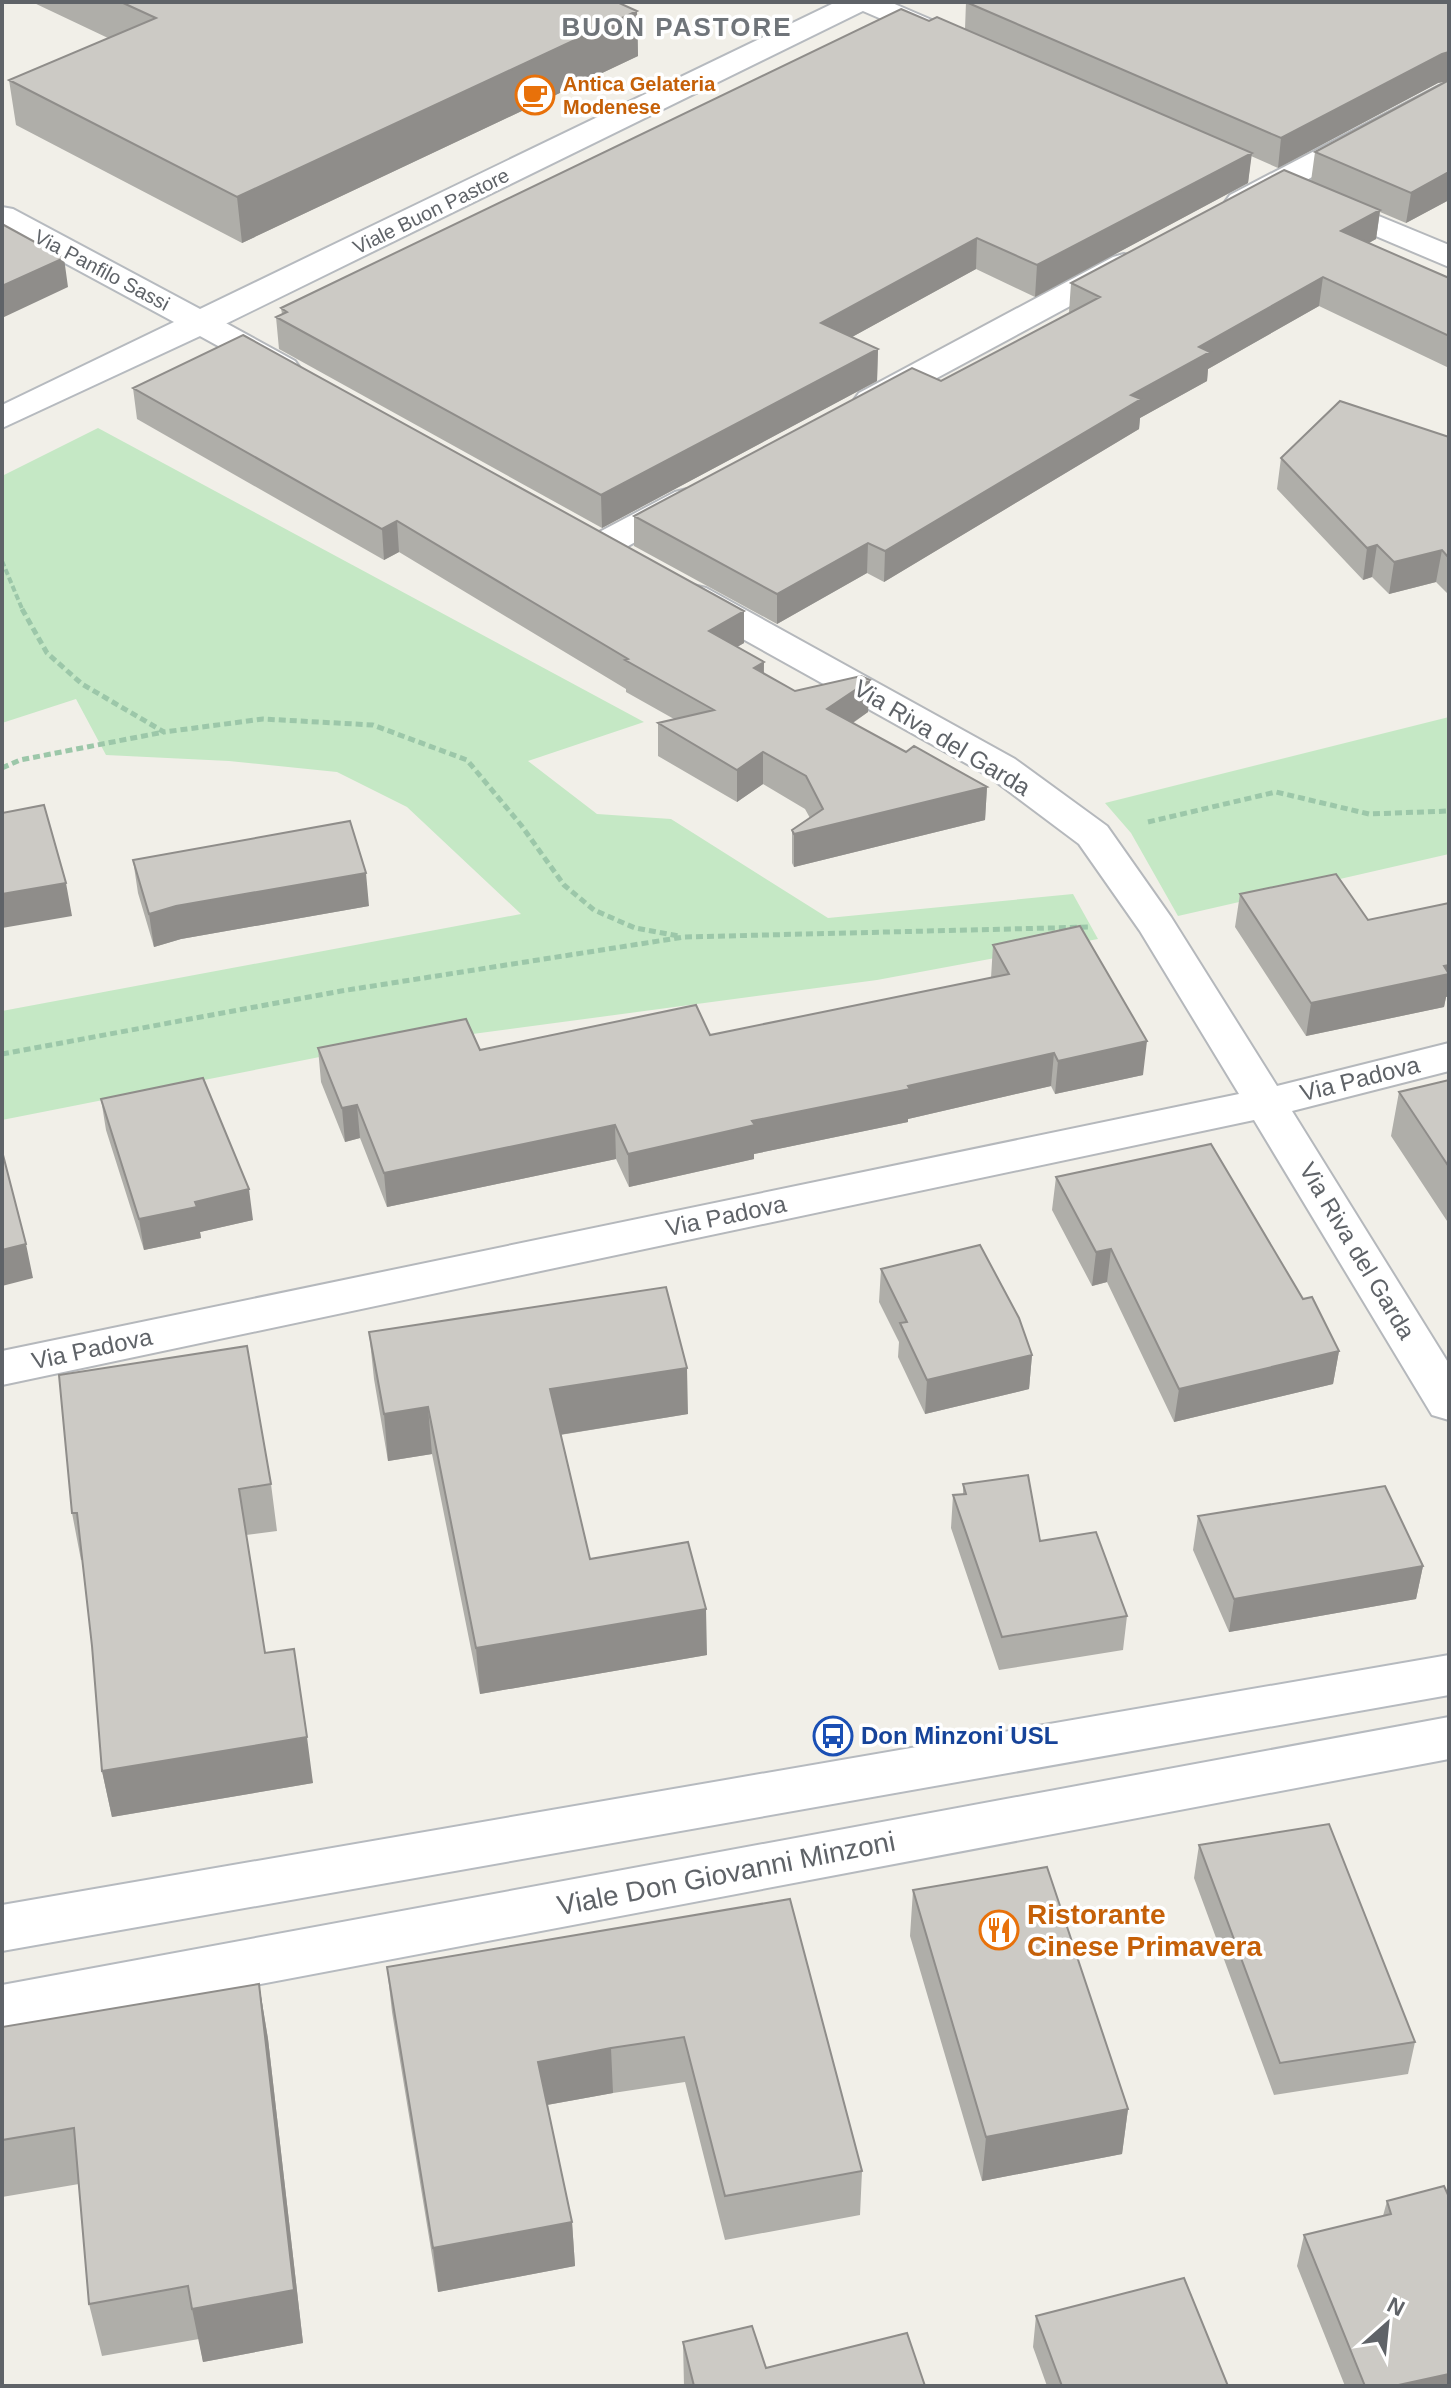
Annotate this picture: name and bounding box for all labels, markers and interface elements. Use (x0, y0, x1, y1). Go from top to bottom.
district label: BUON PASTORE (561, 12, 793, 42)
place label: Antica Gelateria Modenese (563, 73, 716, 118)
cafe icon: Antica Gelateria Modenese (514, 74, 556, 116)
street label: Viale Buon Pastore (349, 164, 513, 258)
street label: Via Panfilo Sassi (31, 225, 173, 315)
street label: Via Riva del Garda (849, 674, 1036, 801)
street label: Via Padova (1297, 1050, 1423, 1106)
street label: Via Riva del Garda (1294, 1158, 1421, 1344)
street label: Via Padova (663, 1189, 789, 1241)
street label: Via Padova (29, 1322, 155, 1374)
bus stop icon: Don Minzoni USL (812, 1715, 854, 1757)
place label: Don Minzoni USL (861, 1722, 1058, 1749)
street label: Viale Don Giovanni Minzoni (555, 1826, 898, 1921)
place label: Ristorante Cinese Primavera (1027, 1899, 1262, 1962)
restaurant icon: Ristorante Cinese Primavera (978, 1909, 1020, 1951)
north arrow (1347, 2284, 1427, 2364)
text: N (1383, 2292, 1409, 2321)

